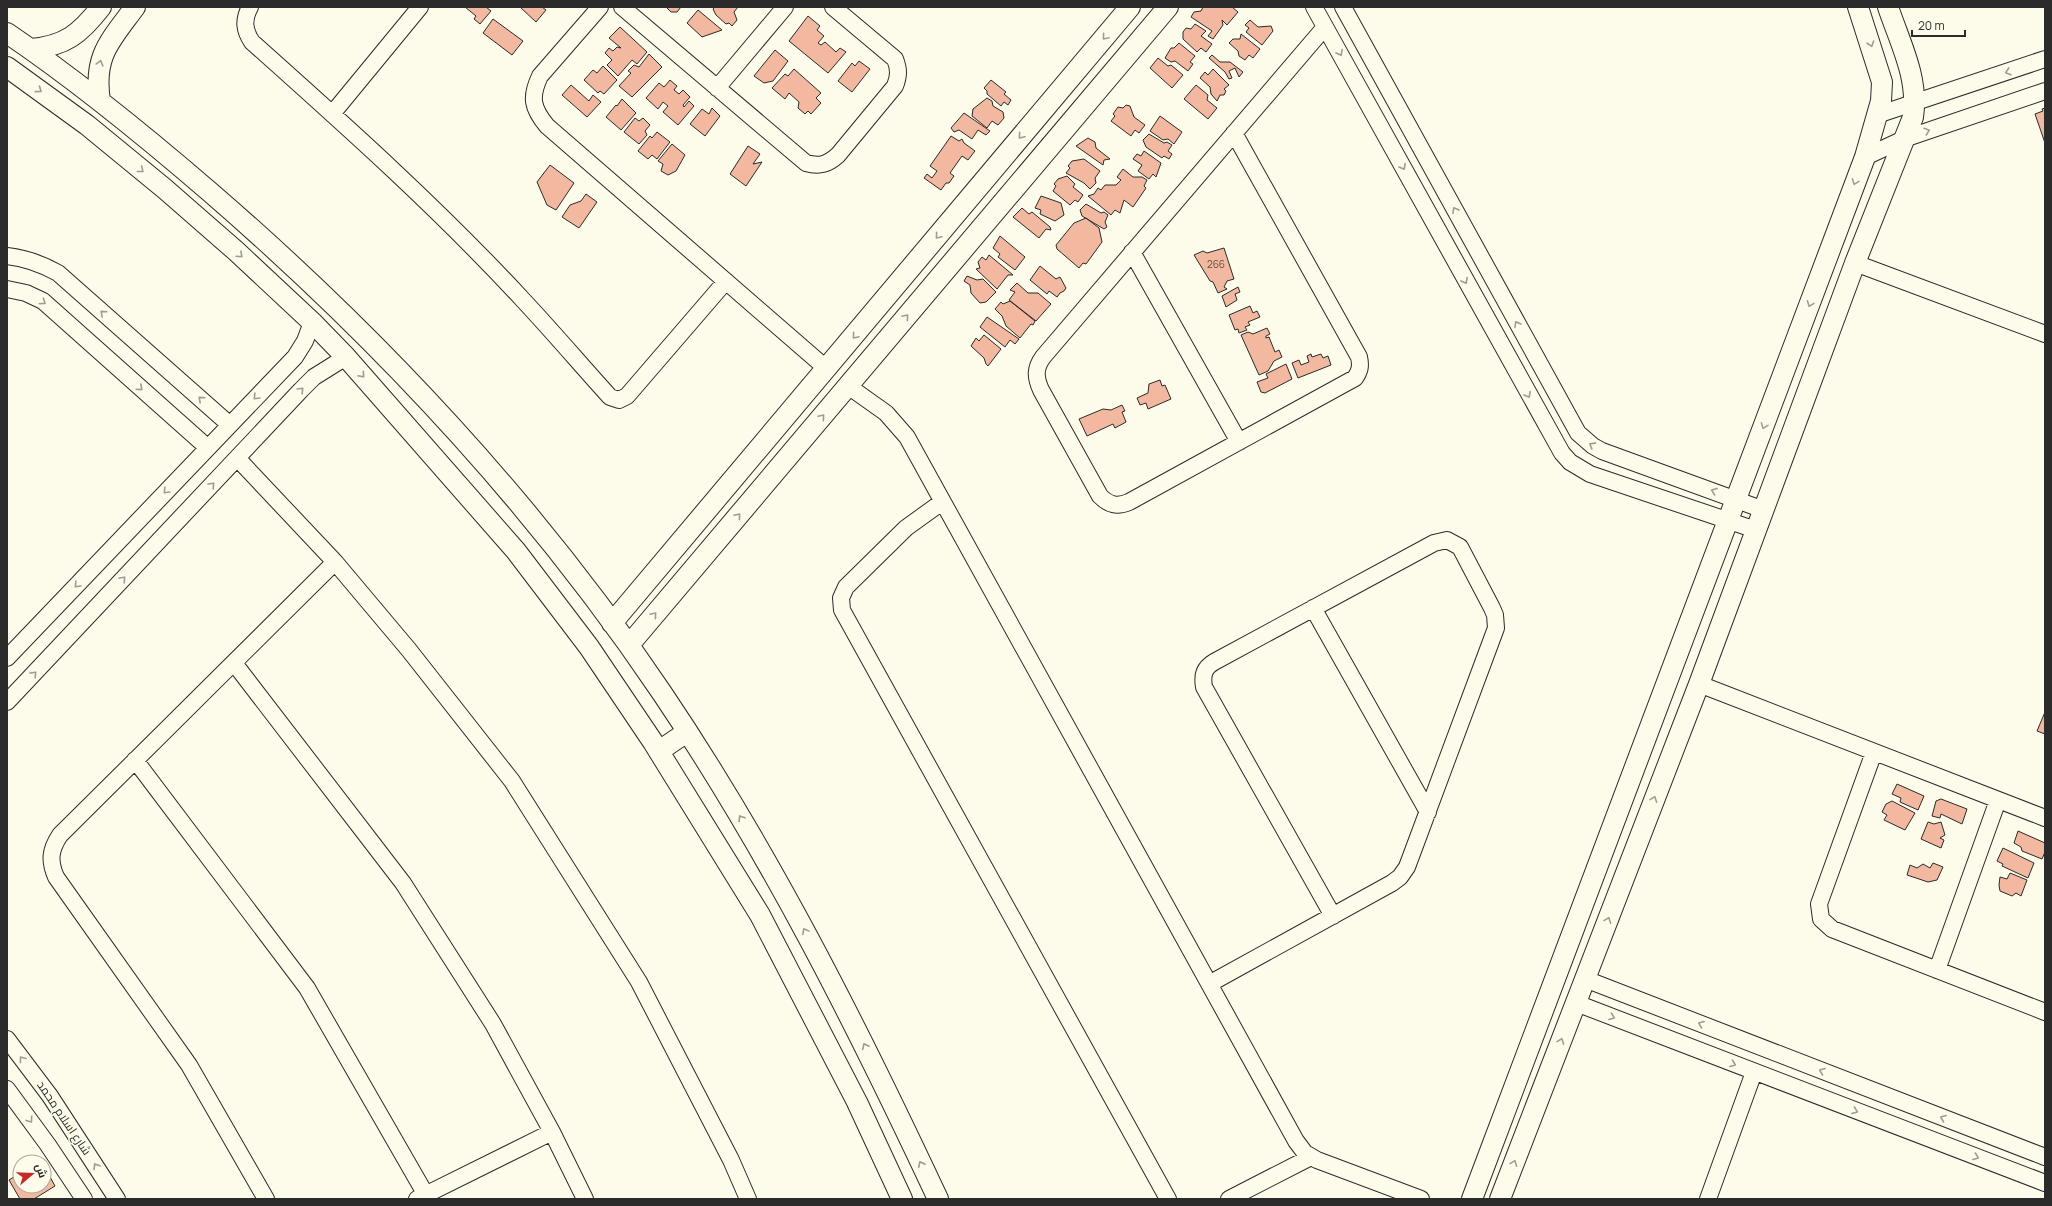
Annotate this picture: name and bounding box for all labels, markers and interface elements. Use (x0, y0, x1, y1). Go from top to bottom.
scale bar (1912, 12, 1965, 38)
text: 20 m (1918, 17, 1945, 34)
one-way arrow (1103, 32, 1110, 40)
one-way arrow (1866, 40, 1874, 47)
one-way arrow (1335, 49, 1342, 56)
one-way arrow (95, 59, 104, 66)
one-way arrow (2005, 67, 2012, 75)
one-way arrow (34, 85, 41, 92)
one-way arrow (1923, 127, 1930, 136)
one-way arrow (1019, 132, 1026, 139)
one-way arrow (1398, 163, 1405, 170)
one-way arrow (137, 165, 144, 172)
one-way arrow (1852, 178, 1860, 185)
one-way arrow (1452, 207, 1459, 214)
one-way arrow (935, 231, 942, 239)
one-way arrow (235, 250, 243, 257)
house number: 266 (1207, 257, 1225, 271)
one-way arrow (1461, 277, 1468, 284)
one-way arrow (39, 297, 46, 305)
one-way arrow (1806, 300, 1814, 307)
one-way arrow (101, 311, 108, 318)
one-way arrow (901, 315, 908, 322)
one-way arrow (1515, 321, 1522, 328)
one-way arrow (852, 331, 859, 339)
one-way arrow (357, 371, 364, 378)
one-way arrow (136, 383, 143, 390)
one-way arrow (296, 387, 304, 395)
one-way arrow (1523, 391, 1531, 398)
one-way arrow (254, 392, 261, 400)
one-way arrow (198, 397, 205, 404)
one-way arrow (817, 414, 824, 421)
one-way arrow (1761, 422, 1769, 429)
one-way arrow (1590, 443, 1597, 450)
one-way arrow (207, 482, 214, 489)
one-way arrow (164, 486, 171, 494)
one-way arrow (1711, 487, 1718, 496)
one-way arrow (733, 513, 740, 521)
one-way arrow (118, 576, 126, 584)
one-way arrow (74, 580, 81, 588)
one-way arrow (649, 613, 656, 620)
one-way arrow (29, 671, 37, 679)
one-way arrow (1650, 795, 1658, 802)
one-way arrow (738, 815, 745, 822)
one-way arrow (1603, 916, 1611, 923)
one-way arrow (803, 928, 810, 935)
one-way arrow (1609, 1013, 1616, 1021)
one-way arrow (1697, 1020, 1704, 1028)
one-way arrow (1557, 1038, 1565, 1045)
one-way arrow (862, 1043, 870, 1051)
one-way arrow (20, 1056, 27, 1063)
one-way arrow (1729, 1059, 1737, 1067)
one-way arrow (1819, 1067, 1826, 1075)
street label: شارع اسلام محمد (33, 1077, 96, 1158)
one-way arrow (1851, 1106, 1858, 1114)
one-way arrow (1940, 1114, 1947, 1122)
one-way arrow (25, 1116, 32, 1123)
one-way arrow (1973, 1153, 1980, 1161)
north arrow (12, 1154, 52, 1194)
one-way arrow (1510, 1159, 1518, 1166)
one-way arrow (918, 1160, 926, 1168)
text: ش (33, 1161, 51, 1180)
one-way arrow (94, 1163, 101, 1170)

